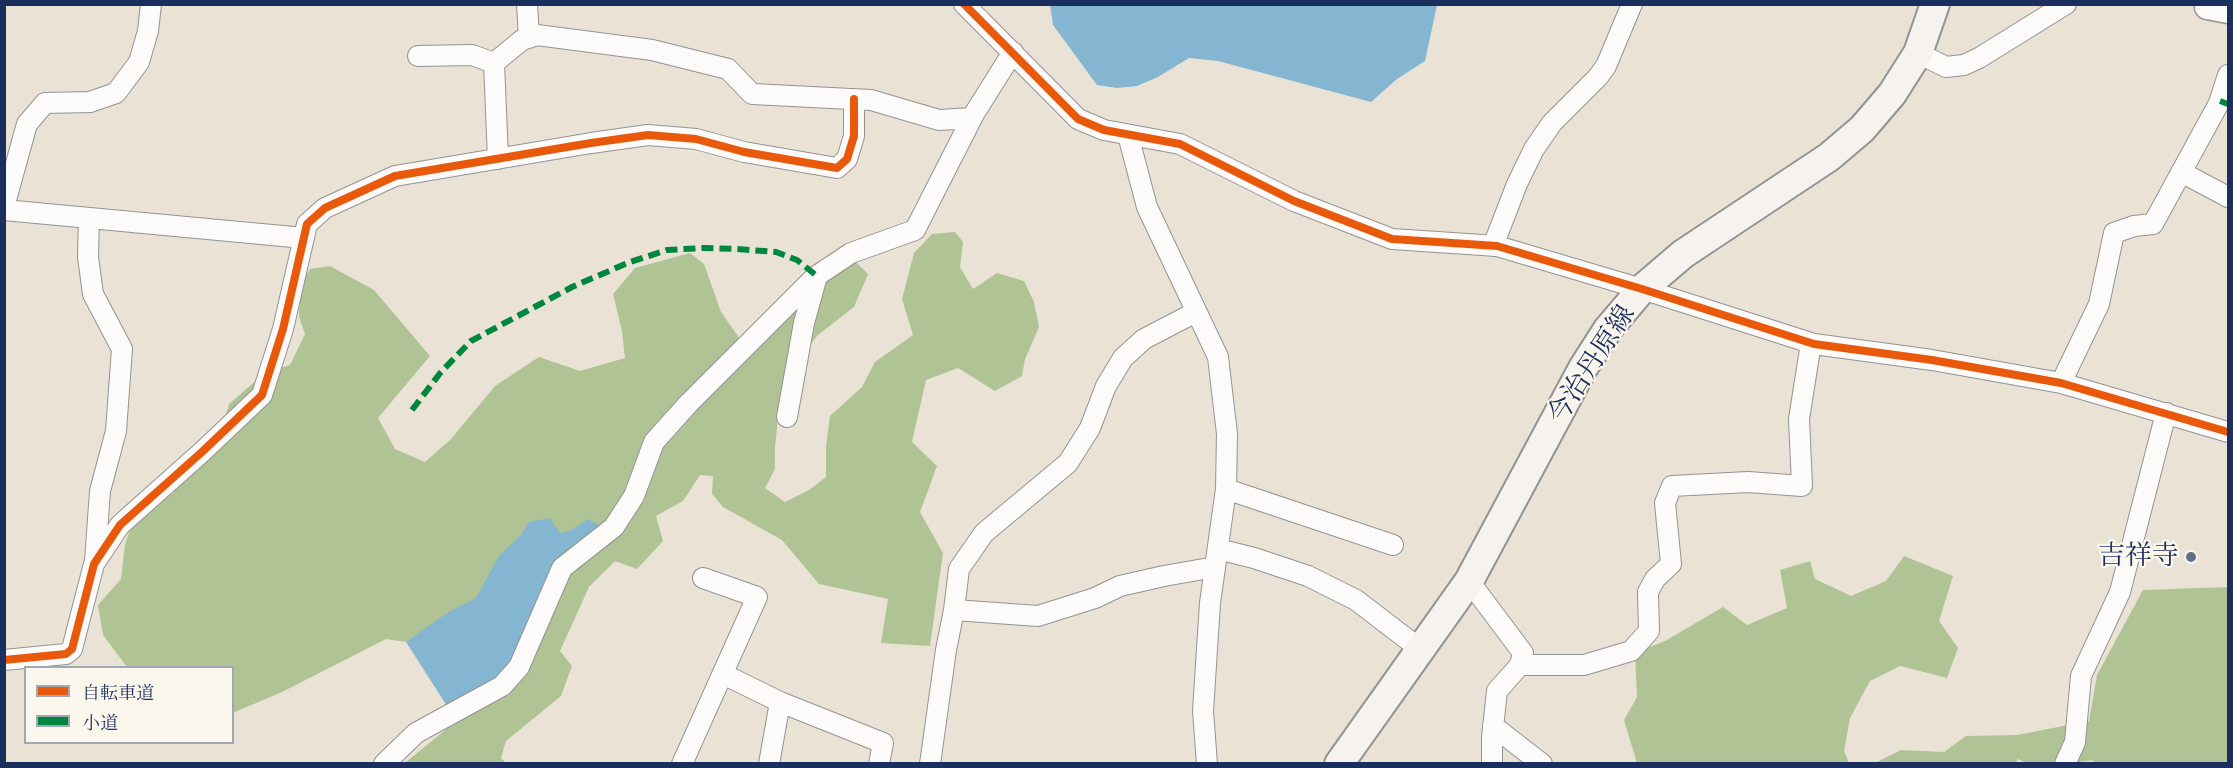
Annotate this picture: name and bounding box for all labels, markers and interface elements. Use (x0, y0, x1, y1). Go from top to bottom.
street label: 今治丹原線 (1542, 300, 1642, 430)
place label: 吉祥寺 (2098, 541, 2179, 573)
marker: 吉祥寺 (2184, 550, 2198, 564)
legend (24, 666, 234, 744)
text: 自転車道 (82, 681, 154, 704)
text: 小道 (82, 711, 118, 734)

